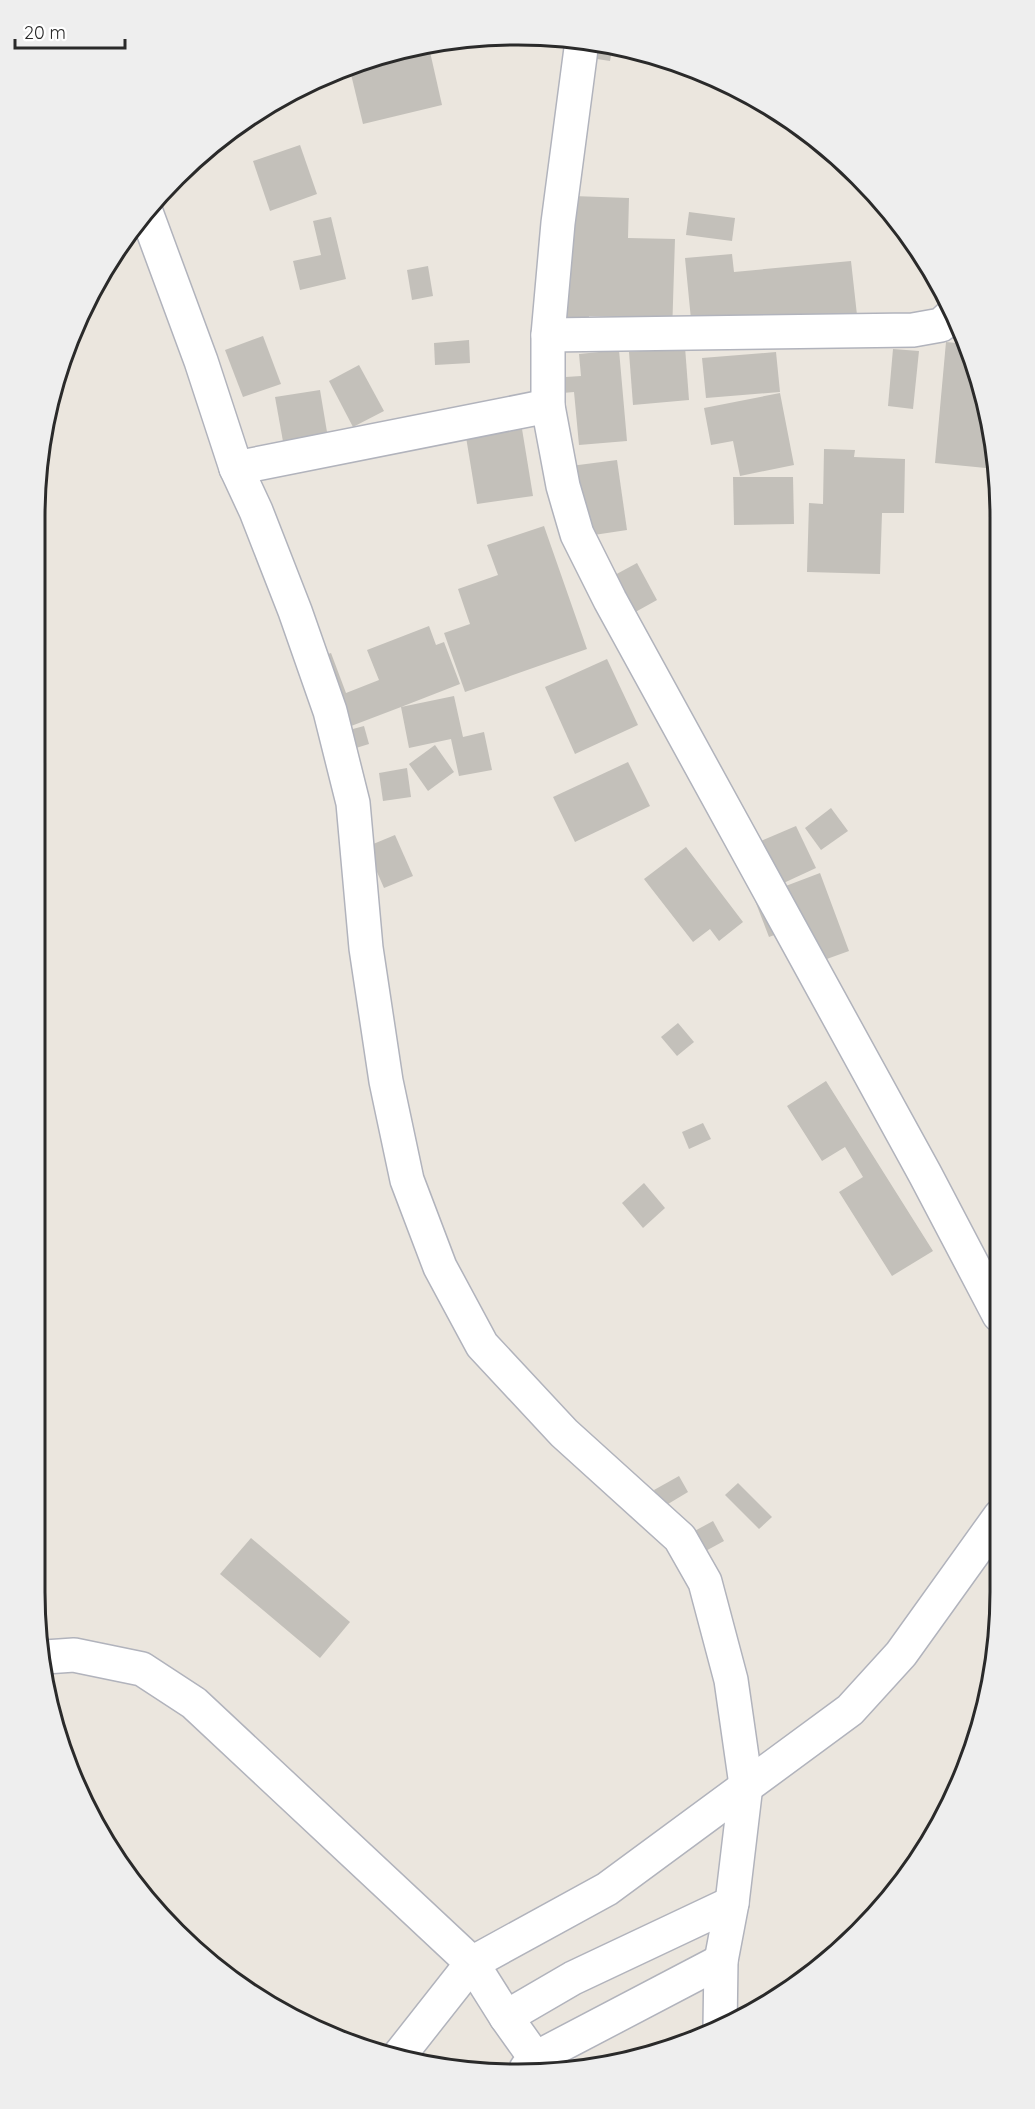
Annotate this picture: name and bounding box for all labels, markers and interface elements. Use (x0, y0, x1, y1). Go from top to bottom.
scale bar (15, 12, 124, 50)
text: 20 m (24, 21, 66, 44)

